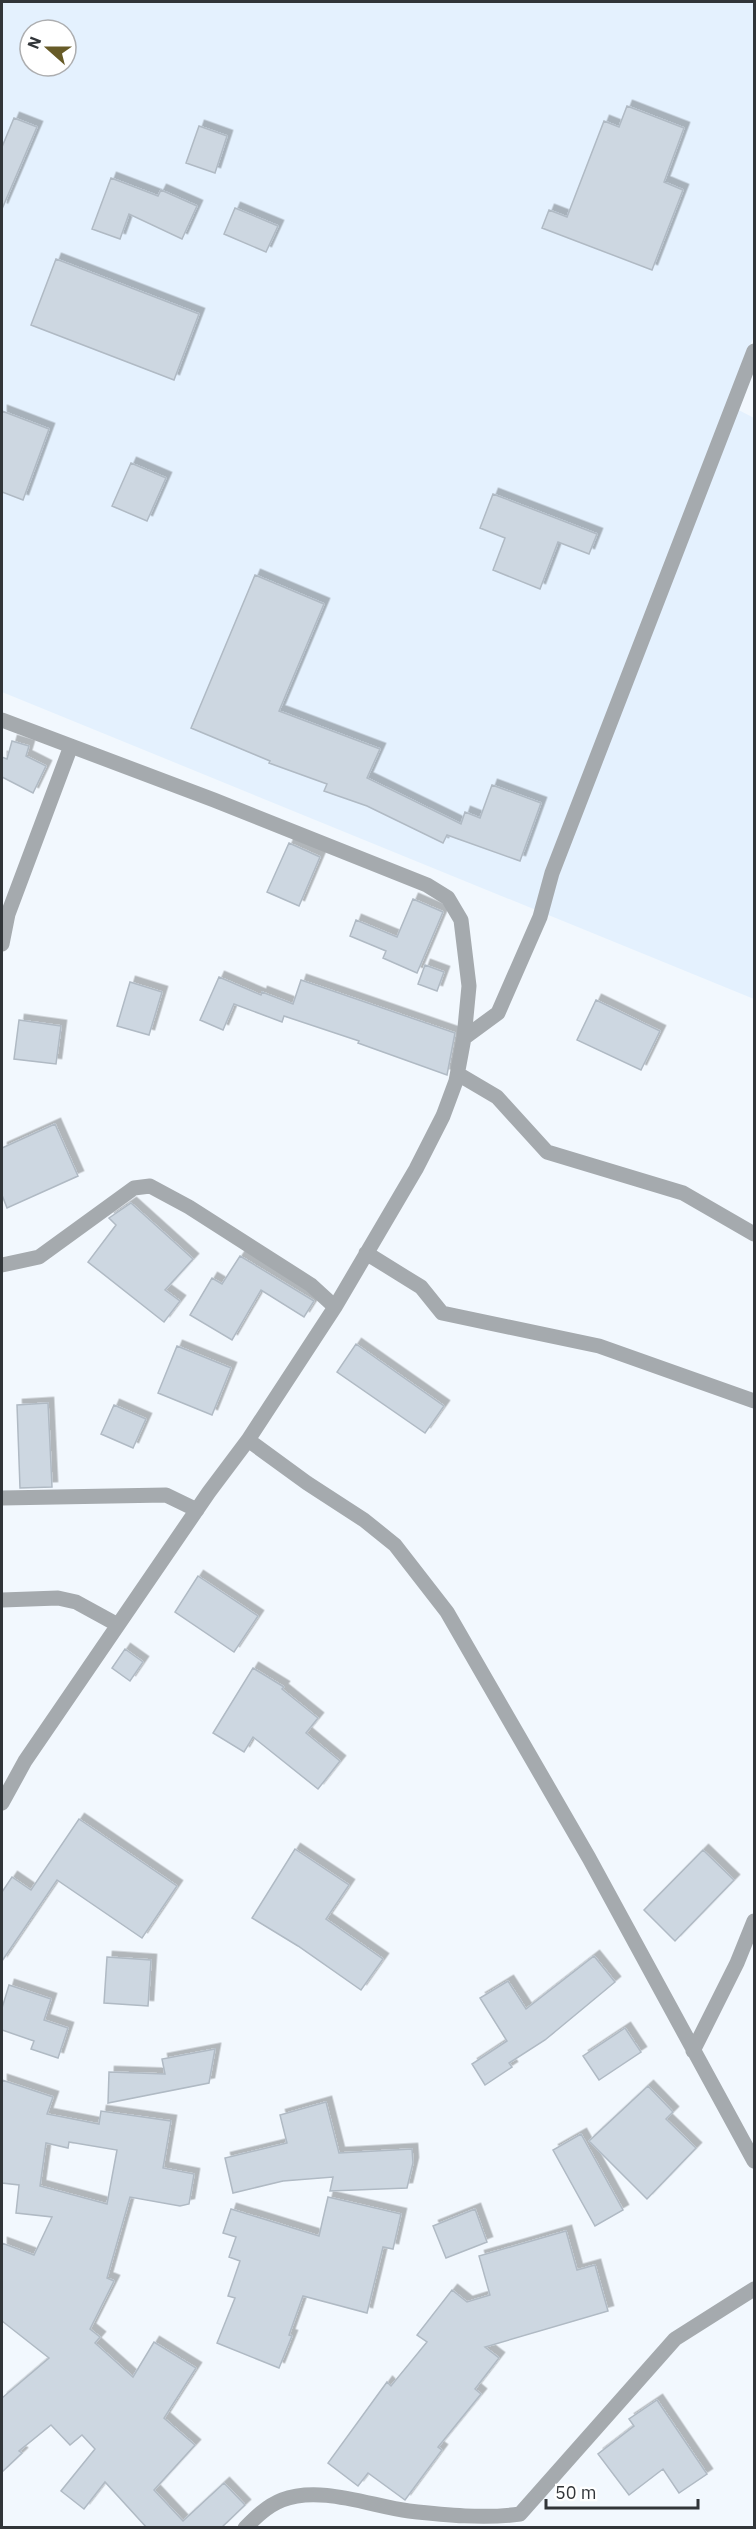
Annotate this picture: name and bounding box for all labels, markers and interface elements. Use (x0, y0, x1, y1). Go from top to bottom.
north arrow (18, 18, 78, 78)
text: N (23, 34, 45, 52)
scale bar (546, 2472, 698, 2510)
text: 50 m (555, 2481, 597, 2504)

